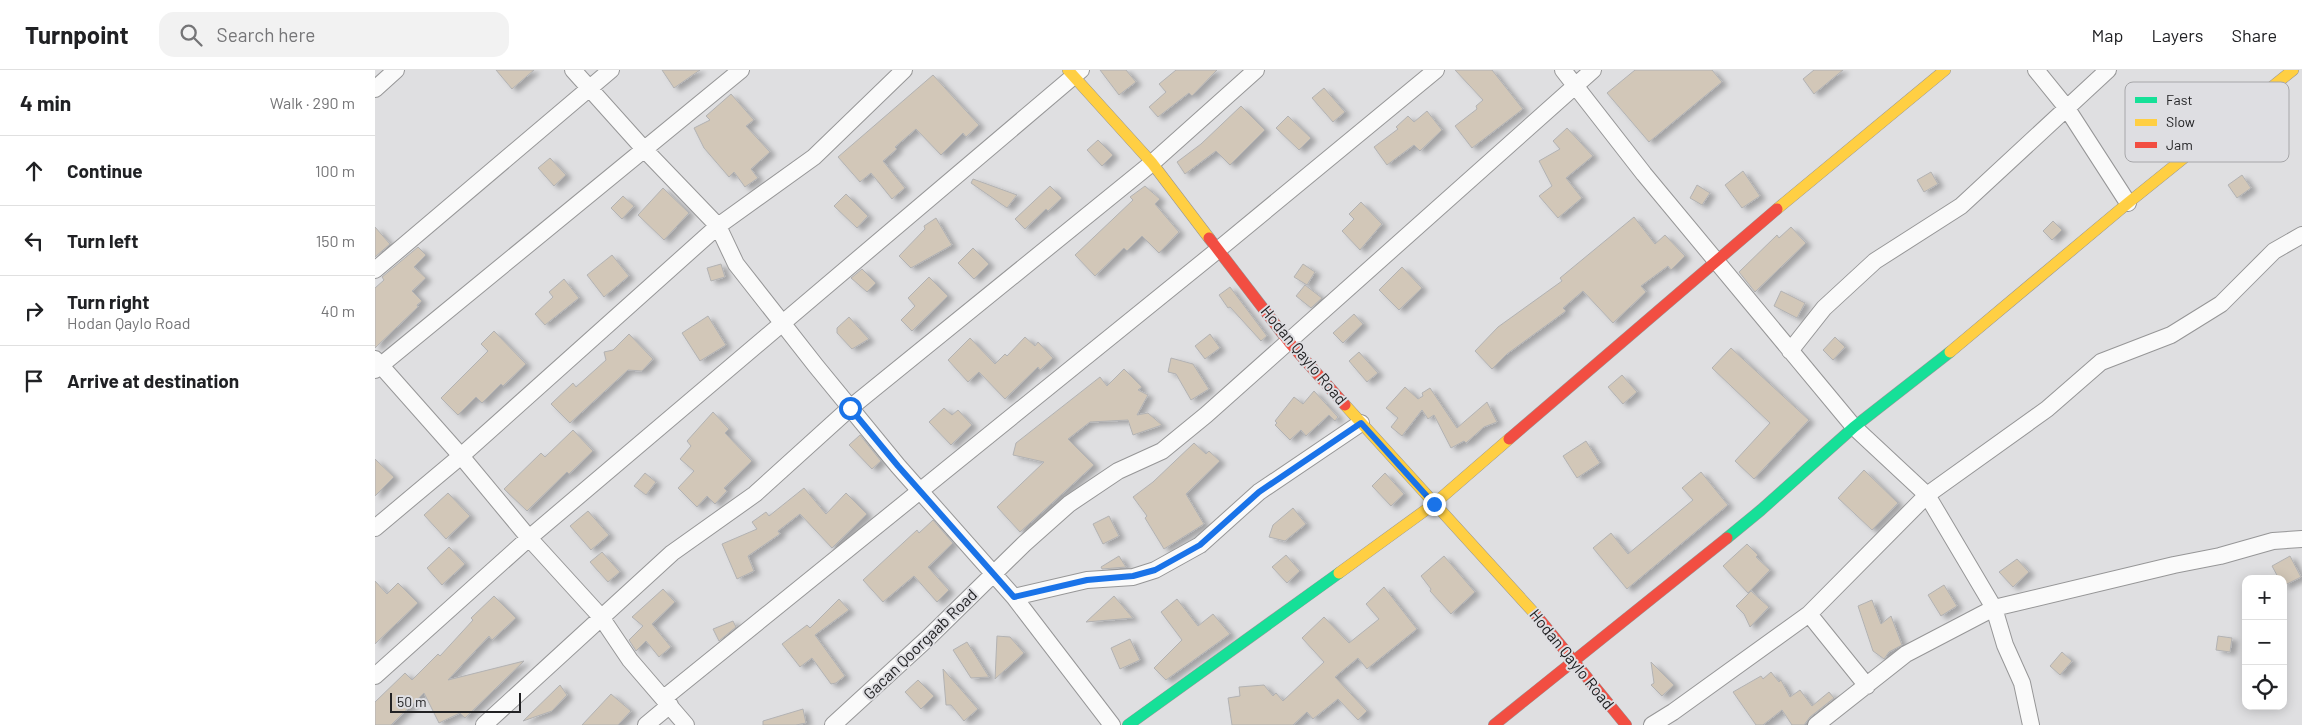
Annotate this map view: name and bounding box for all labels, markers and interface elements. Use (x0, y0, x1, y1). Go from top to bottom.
search box (159, 12, 509, 57)
text: Turnpoint (25, 20, 129, 49)
icon: search (177, 21, 205, 49)
text: Search here (217, 23, 315, 46)
text: Map (2091, 24, 2123, 46)
text: Layers (2151, 24, 2204, 46)
text: Share (2232, 24, 2277, 46)
legend (2125, 82, 2289, 162)
text: 4 min (20, 90, 71, 115)
text: Fast (2166, 91, 2192, 108)
text: Walk · 290 m (270, 93, 355, 112)
text: Slow (2166, 113, 2195, 130)
text: Jam (2166, 136, 2193, 153)
icon: ahead (20, 157, 48, 185)
text: Continue (67, 159, 143, 182)
text: 100 m (315, 161, 355, 180)
icon: left (20, 227, 48, 255)
text: Turn left (67, 229, 138, 252)
text: 150 m (316, 231, 355, 250)
text: Turn right (67, 290, 149, 313)
icon: right (20, 297, 48, 325)
text: 40 m (321, 301, 355, 320)
street label: Hodan Qaylo Road (1257, 301, 1351, 408)
text: Hodan Qaylo Road (67, 313, 190, 332)
icon: arrive (20, 367, 48, 395)
text: Arrive at destination (67, 369, 239, 392)
route start (839, 397, 862, 420)
route end (1423, 493, 1446, 516)
map controls (2242, 575, 2287, 710)
button: + (2242, 575, 2287, 620)
street label: Gacan Qoorgaab Road (859, 584, 980, 703)
street label: Hodan Qaylo Road (1526, 605, 1619, 713)
button: − (2242, 620, 2287, 665)
button: locate (2242, 665, 2287, 710)
scale bar (390, 690, 521, 713)
text: 50 m (397, 693, 426, 710)

